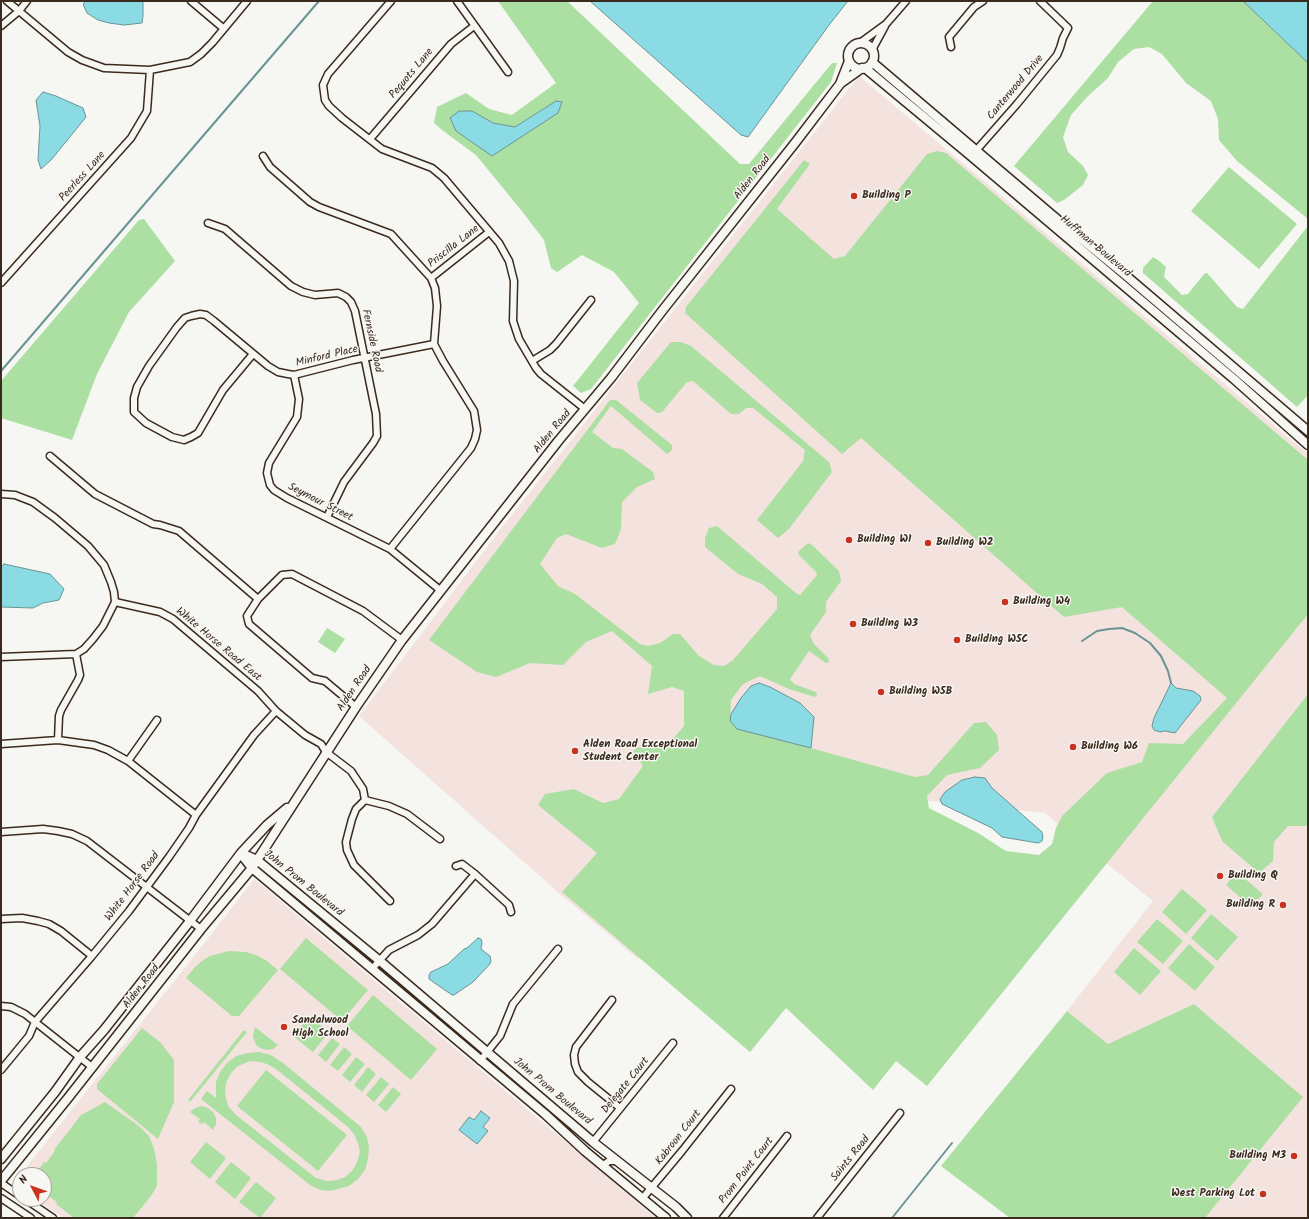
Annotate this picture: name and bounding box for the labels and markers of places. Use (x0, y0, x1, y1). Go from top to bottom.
place label: Building P (862, 189, 910, 203)
marker: Building P (849, 191, 859, 201)
place label: Building W1 (857, 533, 911, 547)
marker: Building W1 (844, 535, 854, 545)
place label: Building W2 (936, 536, 993, 550)
marker: Building W2 (923, 538, 933, 548)
place label: Building W4 (1013, 595, 1070, 609)
marker: Building W4 (1000, 597, 1010, 607)
place label: Building W3 (861, 617, 918, 631)
marker: Building W3 (848, 619, 858, 629)
place label: Building W5C (965, 633, 1028, 647)
marker: Building W5C (952, 635, 962, 645)
place label: Building W5B (889, 685, 952, 699)
marker: Building W5B (876, 687, 886, 697)
place label: Alden Road Exceptional Student Center (583, 738, 697, 764)
place label: Building W6 (1081, 740, 1138, 754)
marker: Building W6 (1068, 742, 1078, 752)
marker: Alden Road Exceptional Student Center (570, 746, 580, 756)
place label: Building Q (1228, 869, 1278, 883)
marker: Building Q (1215, 871, 1225, 881)
place label: Building R (1226, 898, 1275, 912)
marker: Building R (1278, 900, 1288, 910)
place label: Sandalwood High School (292, 1014, 348, 1040)
marker: Sandalwood High School (279, 1022, 289, 1032)
place label: Building M3 (1229, 1149, 1286, 1163)
marker: Building M3 (1289, 1151, 1299, 1161)
place label: West Parking Lot (1171, 1187, 1255, 1201)
marker: West Parking Lot (1258, 1189, 1268, 1199)

